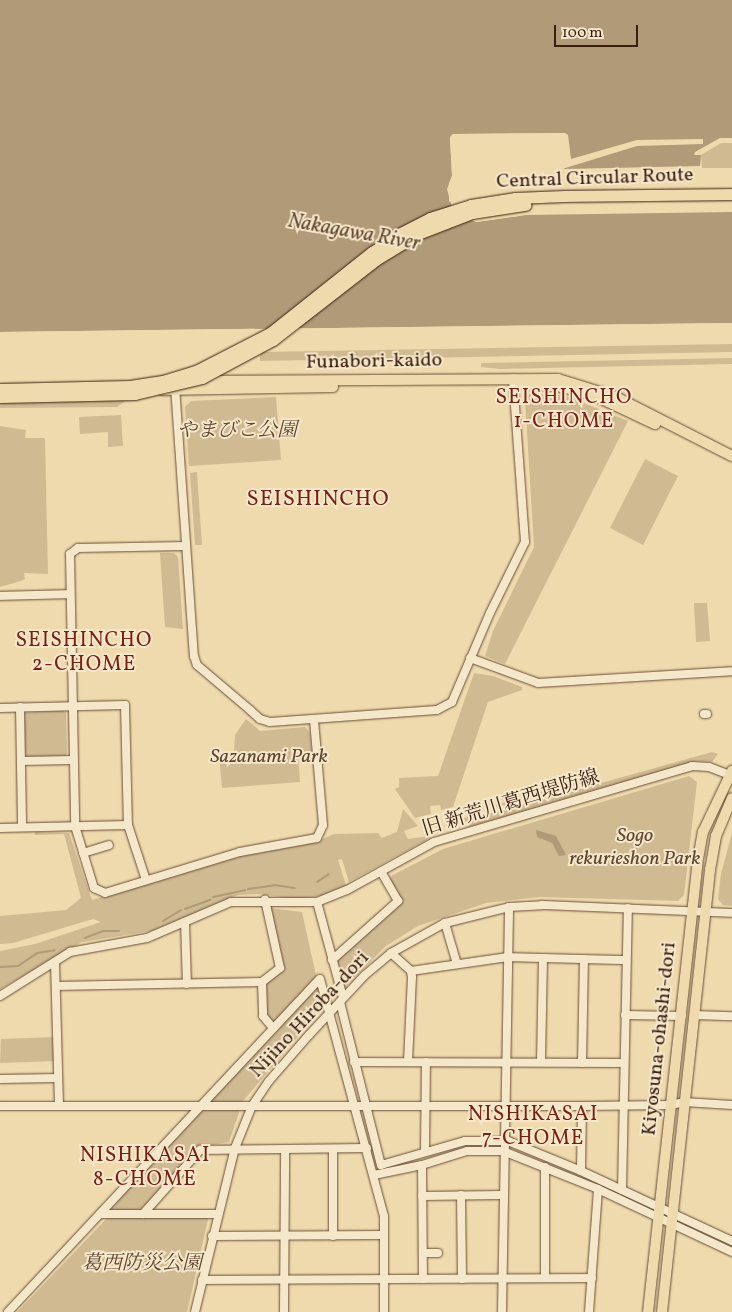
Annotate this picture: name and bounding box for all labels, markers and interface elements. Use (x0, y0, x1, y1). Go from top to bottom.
scale bar (557, 15, 641, 47)
text: 100 m (562, 23, 602, 44)
street label: Central Circular Route (496, 164, 694, 194)
water label: Nakagawa River (286, 209, 422, 257)
street label: Funabori-kaido (306, 349, 442, 375)
district label: SEISHINCHO 1-CHOME (494, 385, 634, 435)
park label: やまびこ公園 (177, 419, 297, 443)
district label: SEISHINCHO (245, 487, 391, 513)
district label: SEISHINCHO 2-CHOME (14, 628, 154, 678)
park label: Sazanami Park (210, 745, 328, 769)
street label: 旧 新荒川葛西堤防線 (420, 766, 602, 842)
park label: Sogo rekurieshon Park (569, 824, 701, 871)
street label: Kiyosuna-ohashi-dori (638, 941, 682, 1137)
street label: Nijino Hiroba-dori (245, 947, 375, 1083)
district label: NISHIKASAI 7-CHOME (466, 1102, 600, 1152)
district label: NISHIKASAI 8-CHOME (78, 1143, 212, 1193)
park label: 葛西防災公園 (82, 1252, 202, 1276)

